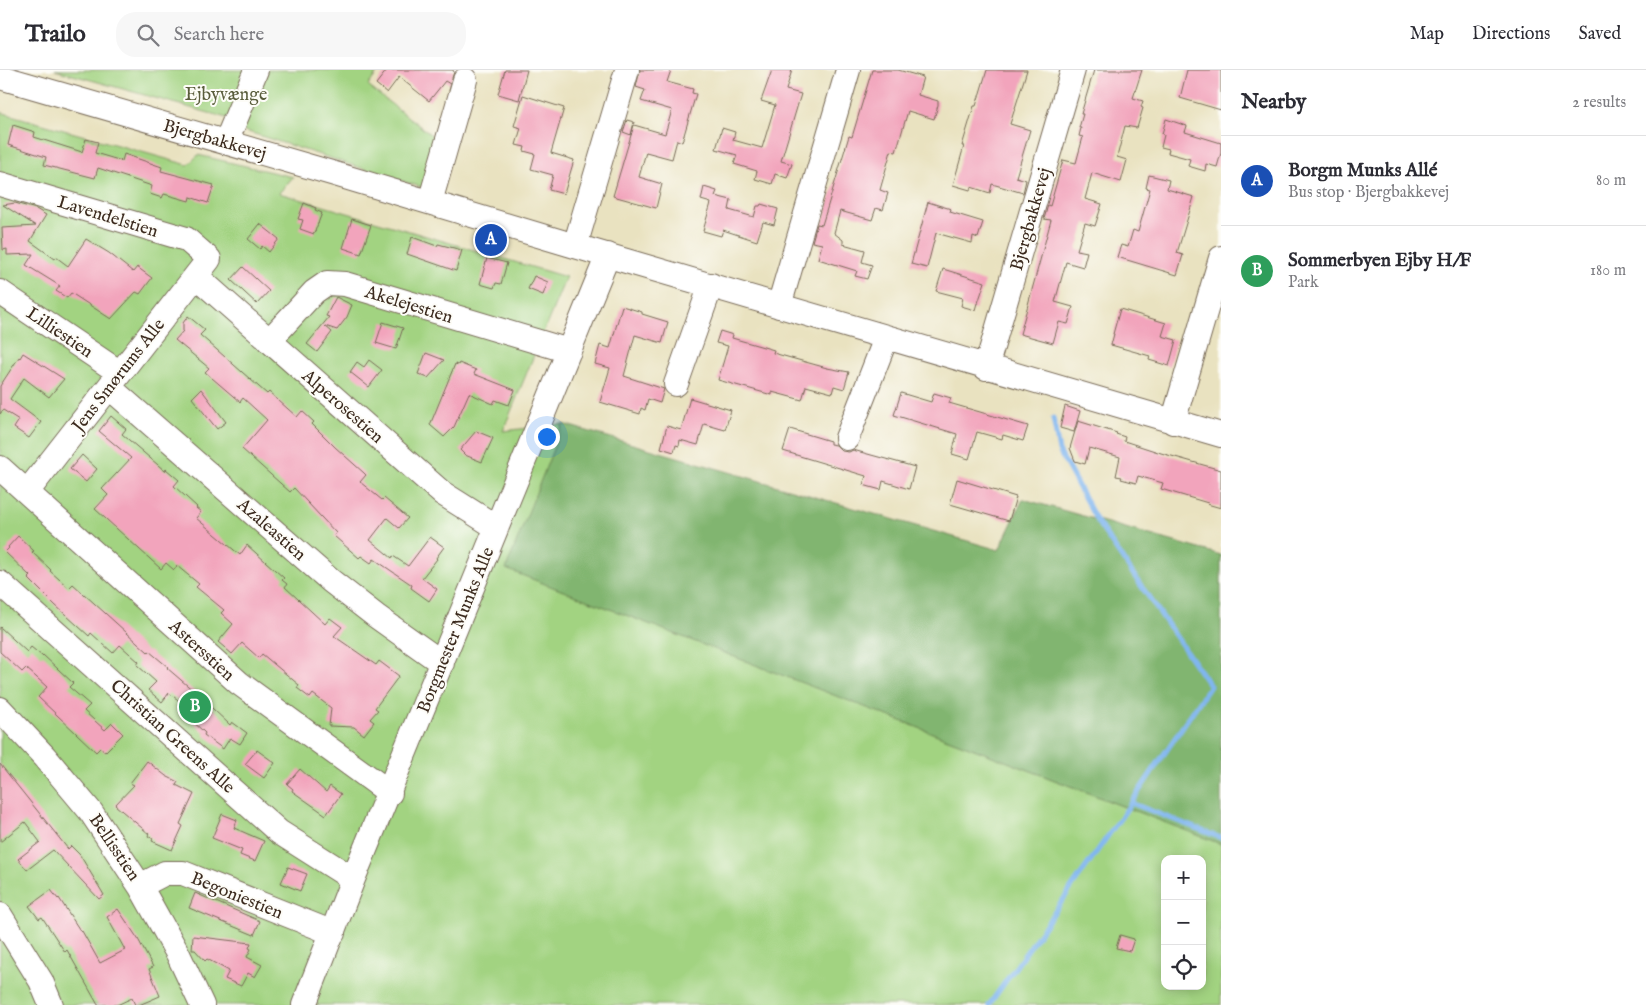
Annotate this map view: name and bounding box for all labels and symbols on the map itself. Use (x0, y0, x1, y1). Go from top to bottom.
park label: Ejbyvænge (185, 84, 267, 107)
street label: Bjergbakkevej (160, 115, 269, 166)
street label: Bjergbakkevej (1006, 165, 1057, 274)
street label: Lavendelstien (54, 191, 161, 244)
pin: A (475, 221, 507, 259)
street label: Akelejestien (361, 281, 456, 330)
street label: Lilliestien (21, 303, 97, 364)
street label: Jens Smørums Alle (66, 314, 171, 439)
street label: Alperosestien (296, 365, 388, 449)
your location (534, 424, 560, 450)
street label: Azaleastien (231, 493, 311, 567)
street label: Borgmester Munks Alle (413, 544, 500, 717)
street label: Astersstien (162, 615, 239, 687)
street label: Christian Greens Alle (105, 675, 239, 799)
pin: B (179, 688, 211, 726)
street label: Bellisstien (83, 810, 145, 886)
street label: Begoniestien (187, 868, 286, 925)

